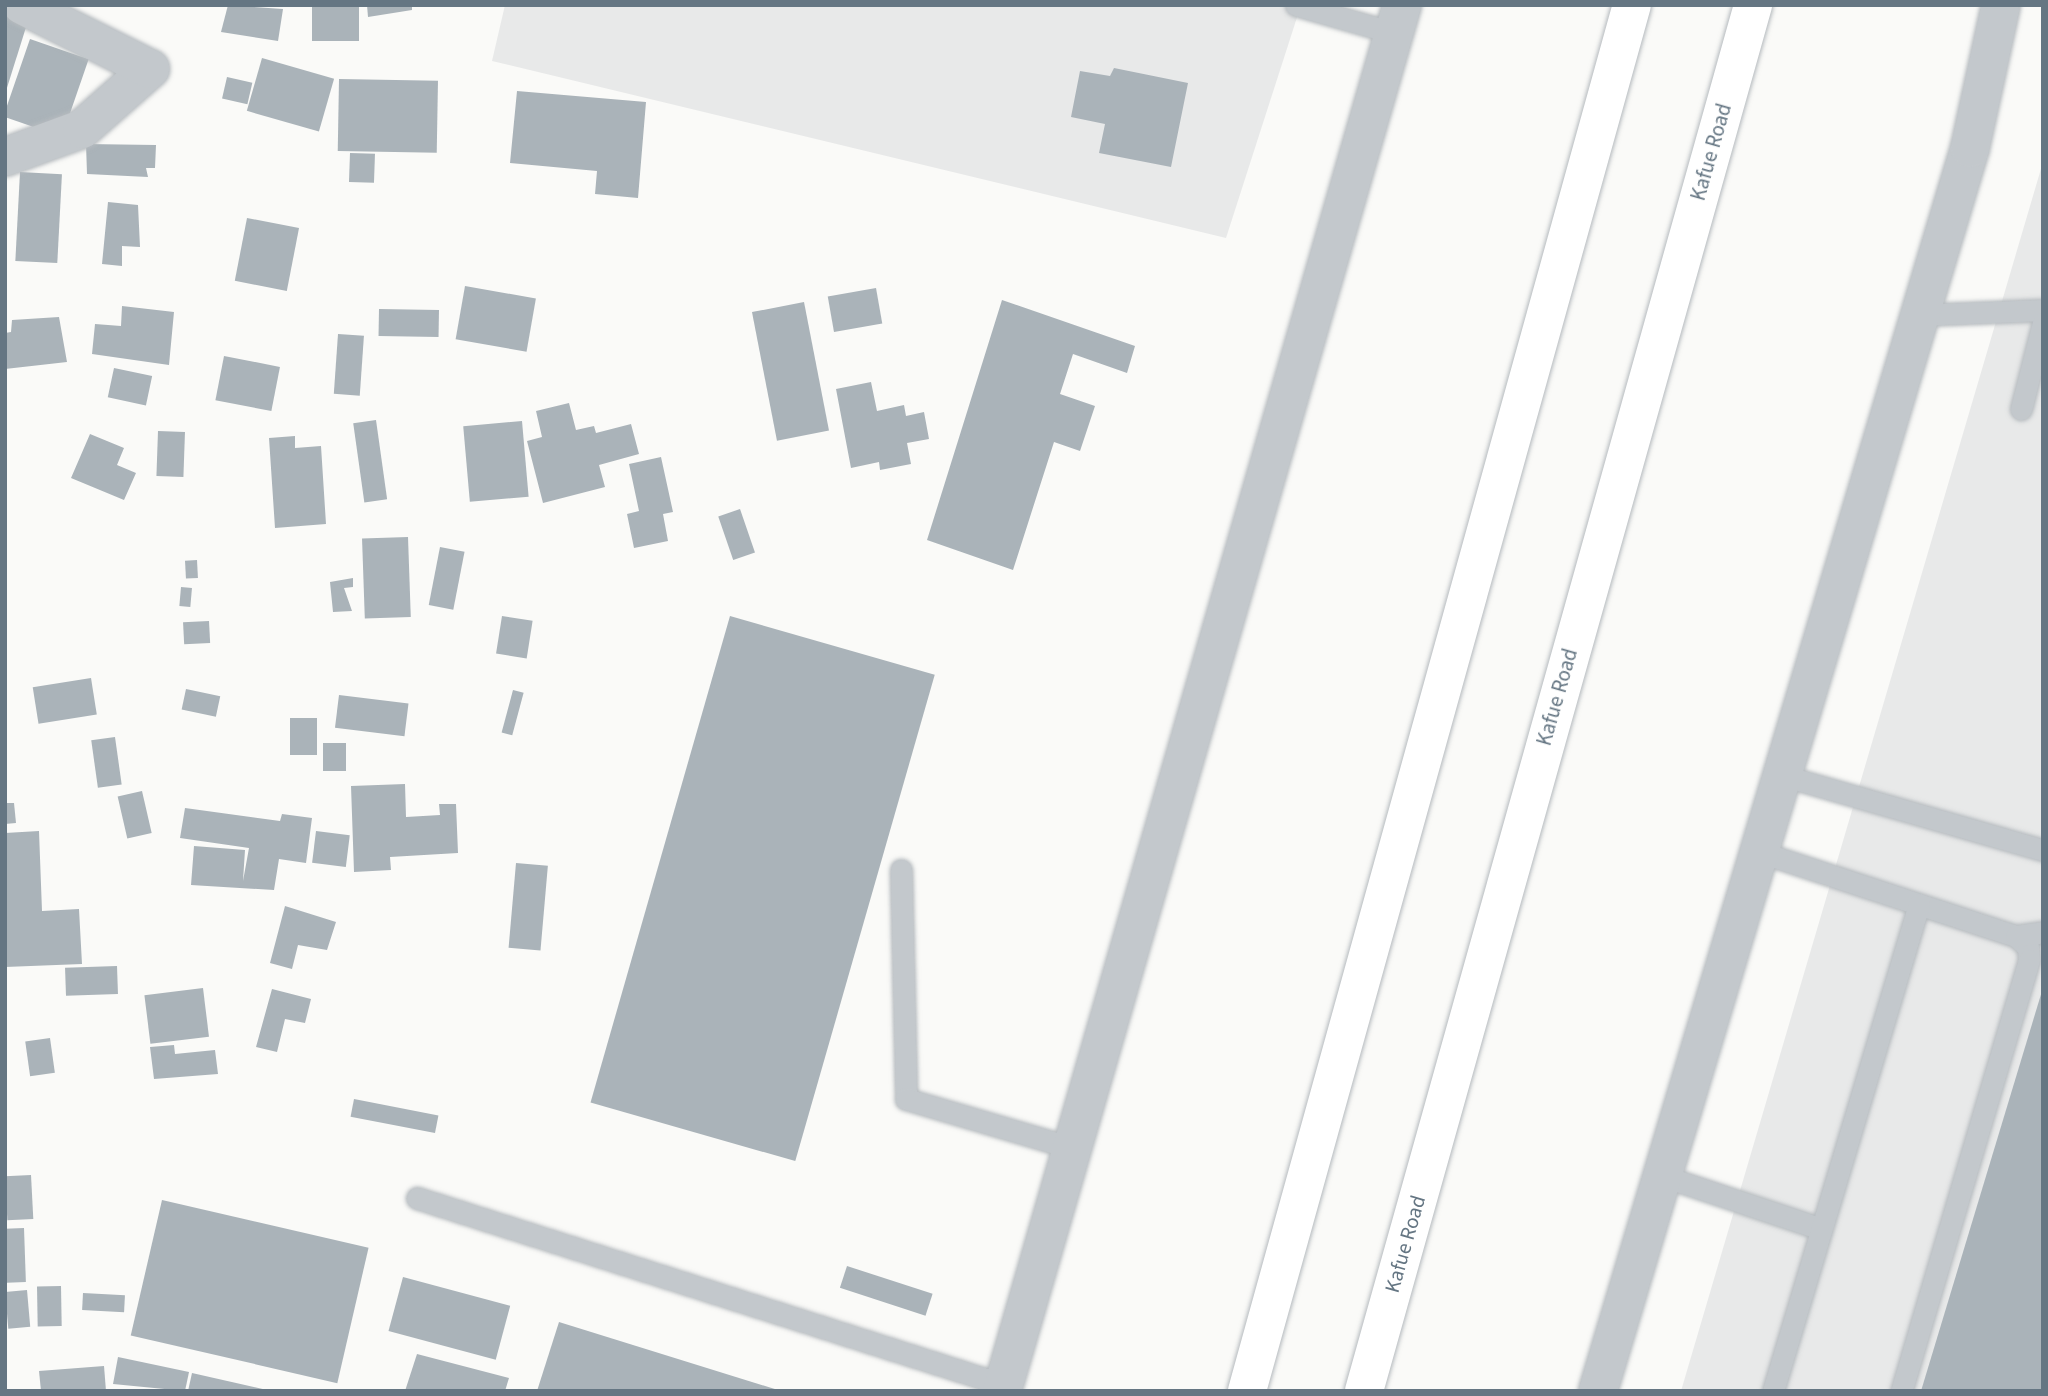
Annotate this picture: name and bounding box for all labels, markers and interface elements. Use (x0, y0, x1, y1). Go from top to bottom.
street label: Kafue Road (1685, 100, 1737, 204)
street label: Kafue Road (1531, 645, 1583, 749)
street label: Kafue Road (1379, 1192, 1431, 1296)

